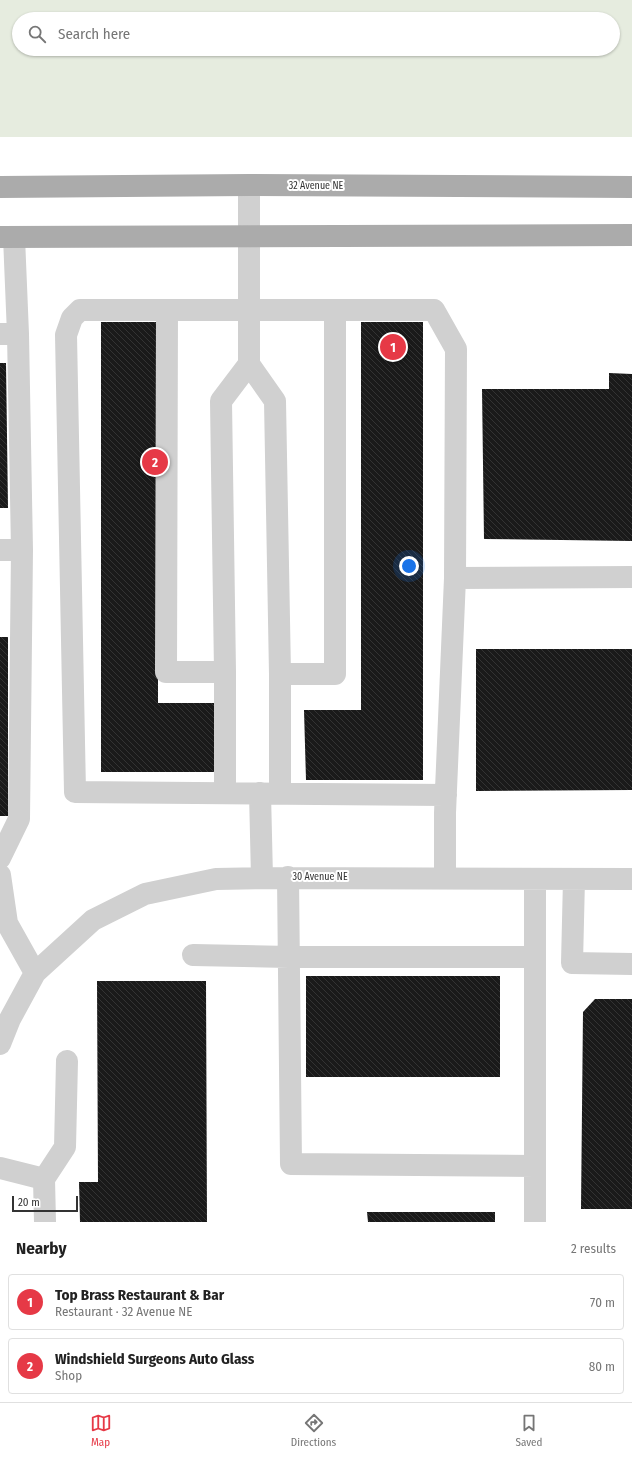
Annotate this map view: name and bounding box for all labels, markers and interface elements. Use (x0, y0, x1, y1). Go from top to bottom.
search box (12, 12, 620, 56)
icon: search (26, 23, 48, 45)
text: Search here (58, 25, 130, 43)
street label: 32 Avenue NE (289, 180, 343, 192)
pin: 1 (380, 332, 406, 362)
pin: 2 (142, 447, 168, 477)
your location (399, 556, 419, 576)
street label: 30 Avenue NE (292, 871, 348, 883)
scale bar (12, 1194, 78, 1213)
text: 20 m (18, 1196, 40, 1209)
text: Nearby (16, 1238, 67, 1259)
text: 2 results (571, 1241, 616, 1256)
text: Top Brass Restaurant & Bar (55, 1286, 224, 1304)
text: 1 (27, 1295, 33, 1310)
text: 70 m (590, 1295, 615, 1310)
text: Restaurant · 32 Avenue NE (55, 1304, 192, 1319)
text: Windshield Surgeons Auto Glass (55, 1350, 254, 1368)
text: 2 (27, 1359, 33, 1374)
text: 80 m (589, 1359, 615, 1374)
text: Shop (55, 1368, 82, 1383)
tab: Map (90, 1412, 112, 1449)
tab: Directions (291, 1412, 336, 1449)
tab: Saved (516, 1412, 542, 1449)

